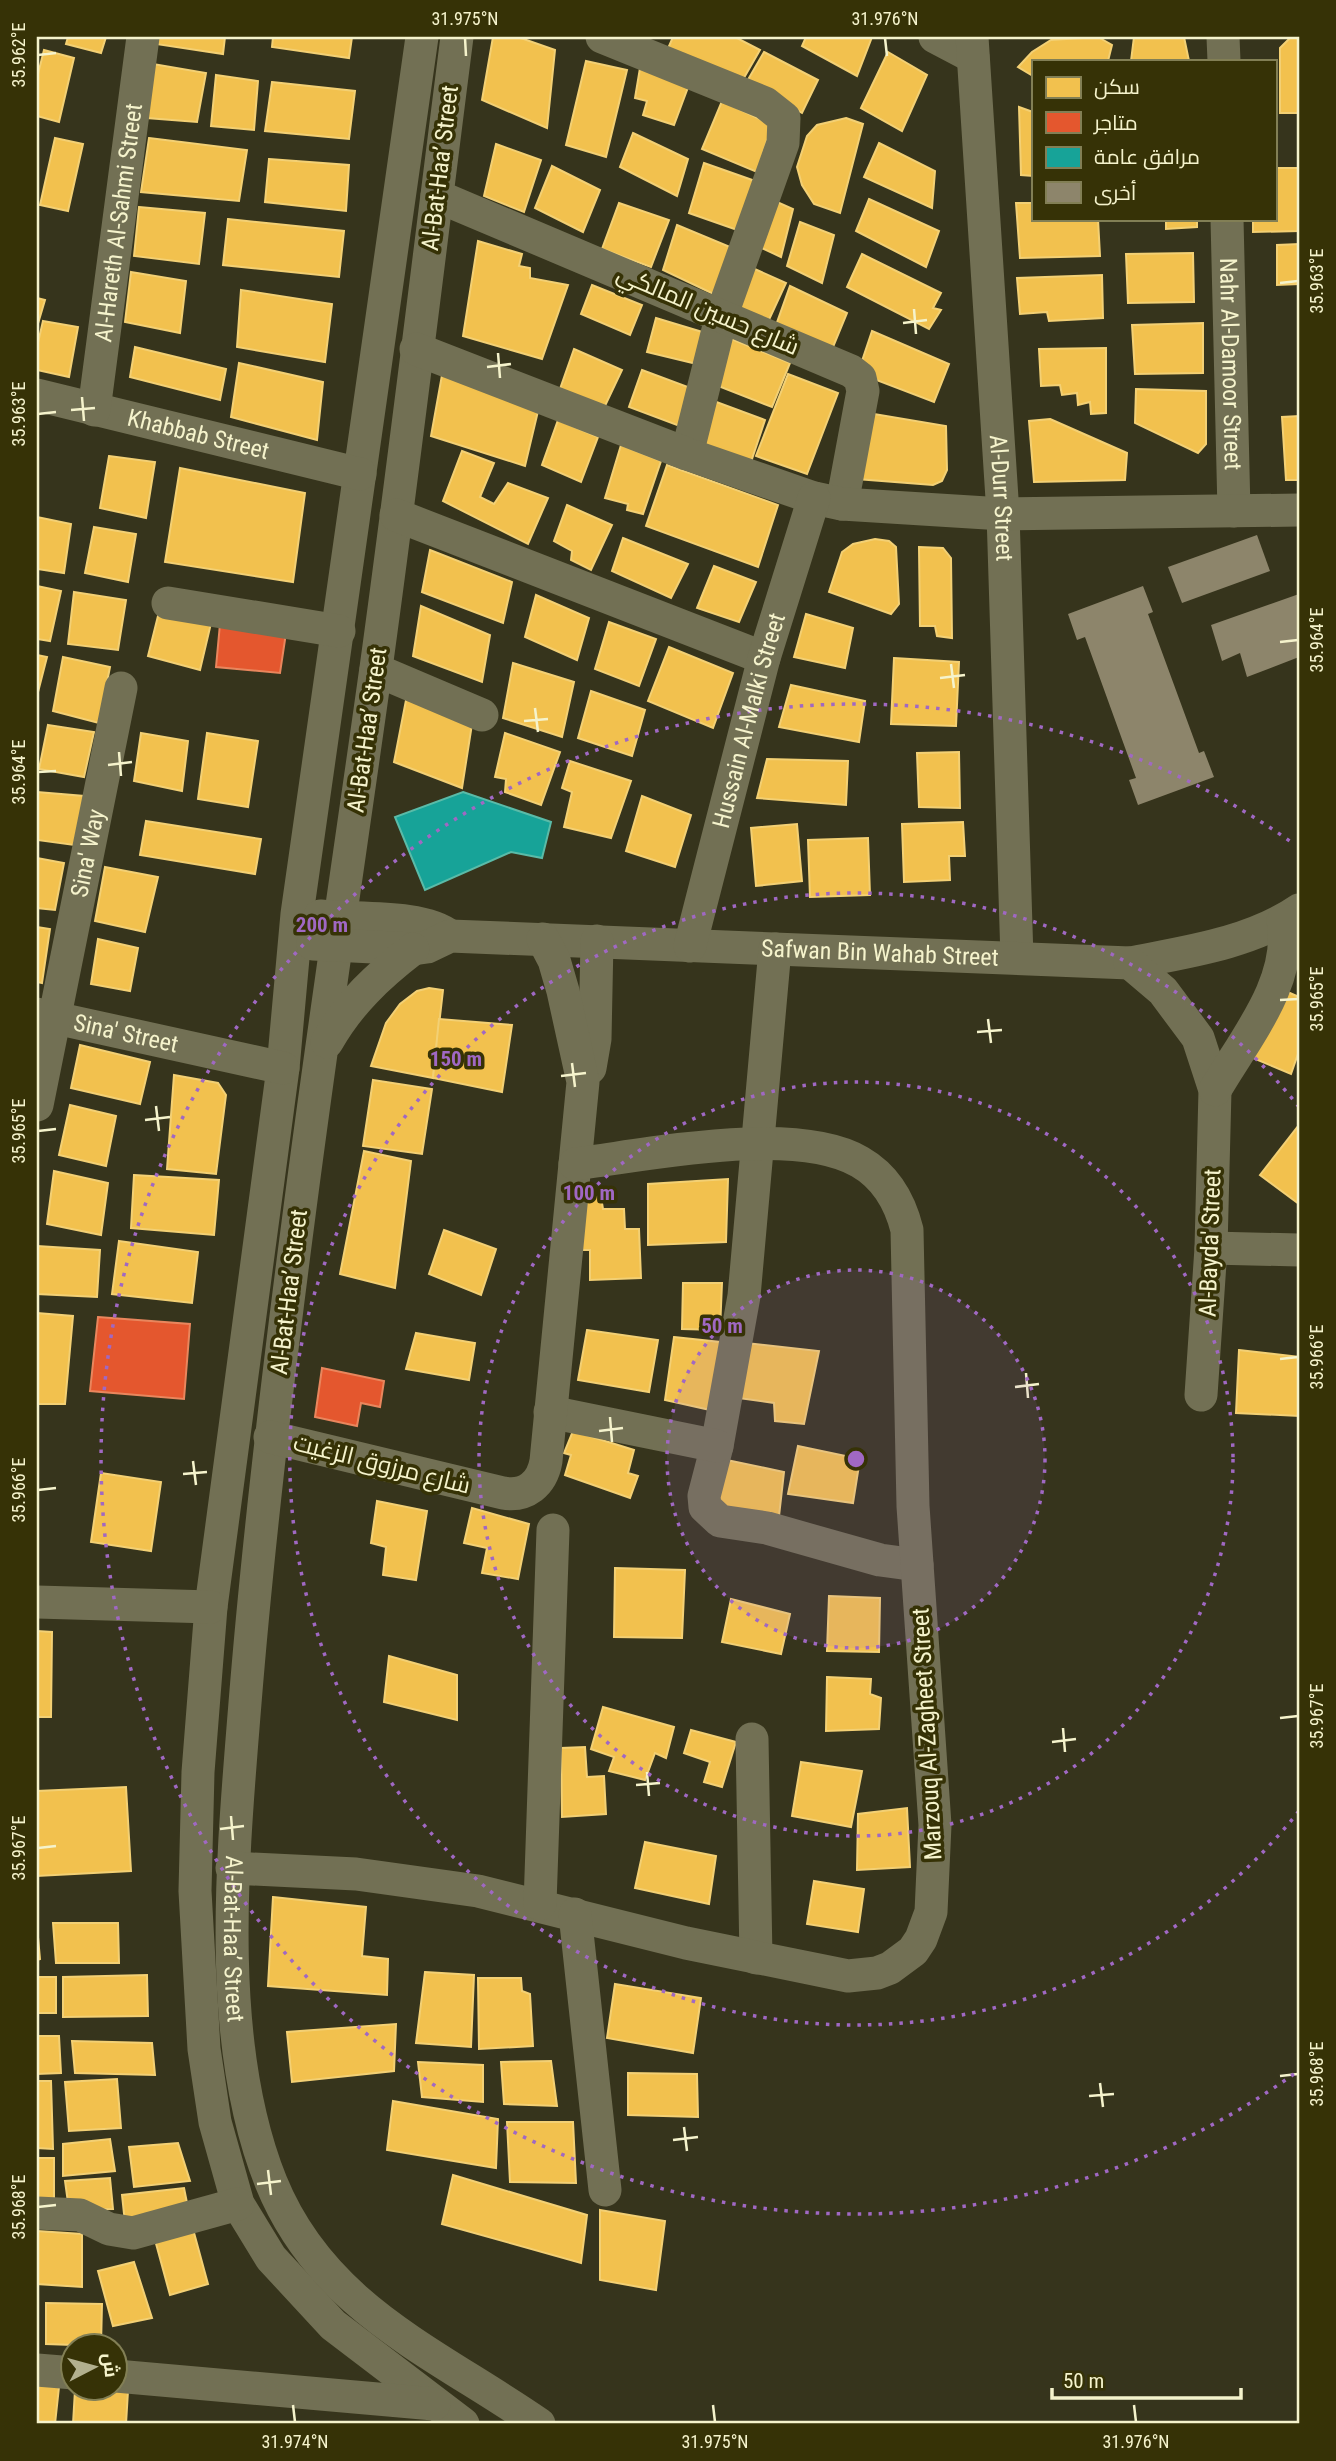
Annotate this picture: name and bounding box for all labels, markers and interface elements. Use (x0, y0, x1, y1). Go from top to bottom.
text: 31.975°N (431, 8, 499, 29)
text: 31.976°N (851, 8, 919, 29)
text: 35.962°E (8, 23, 29, 87)
legend (1032, 60, 1276, 220)
text: سكن (1094, 75, 1140, 100)
street label: Al-Bat-Haa’ Street (416, 84, 464, 252)
street label: Al-Hareth Al-Sahmi Street (89, 102, 148, 344)
text: متاجر (1093, 111, 1138, 135)
text: مرافق عامة (1094, 145, 1200, 170)
text: أخرى (1094, 180, 1136, 206)
text: 35.963°E (1306, 249, 1327, 313)
street label: Nahr Al-Damoor Street (1214, 257, 1247, 471)
street label: شارع حسين المالكي (611, 259, 803, 366)
text: 35.963°E (8, 382, 29, 446)
street label: Khabbab Street (124, 404, 272, 465)
street label: Al-Durr Street (984, 434, 1018, 562)
text: 35.964°E (1306, 608, 1327, 672)
street label: Hussain Al-Malki Street (707, 610, 791, 831)
street label: Al-Bat-Haa’ Street (342, 646, 392, 814)
text: 35.964°E (8, 740, 29, 804)
street label: Sina' Way (65, 807, 110, 900)
text: 200 m (296, 913, 348, 937)
street label: Safwan Bin Wahab Street (761, 934, 999, 972)
text: 35.965°E (1306, 967, 1327, 1031)
street label: Sina' Street (71, 1008, 181, 1059)
text: 150 m (430, 1047, 482, 1071)
text: 35.965°E (8, 1099, 29, 1163)
street label: Al-Bayda' Street (1193, 1168, 1227, 1318)
text: 100 m (563, 1181, 615, 1205)
street label: Al-Bat-Haa’ Street (265, 1208, 313, 1376)
text: 50 m (701, 1314, 743, 1338)
text: 35.966°E (1306, 1325, 1327, 1389)
street label: شارع مرزوق الزغيت (290, 1428, 473, 1501)
centre of rings (844, 1447, 868, 1471)
text: 35.966°E (8, 1458, 29, 1522)
street label: Marzouq Al-Zagheet Street (906, 1607, 948, 1861)
text: 35.967°E (1306, 1684, 1327, 1748)
text: 35.967°E (8, 1816, 29, 1880)
street label: Al-Bat-Haa’ Street (218, 1855, 250, 2023)
text: 35.968°E (1306, 2042, 1327, 2106)
text: 35.968°E (8, 2175, 29, 2239)
north arrow (60, 2332, 130, 2402)
text: ش (98, 2352, 123, 2379)
scale bar (1052, 2356, 1242, 2400)
text: 50 m (1063, 2369, 1104, 2393)
text: 31.974°N (261, 2431, 329, 2452)
text: 31.975°N (681, 2431, 749, 2452)
text: 31.976°N (1102, 2431, 1170, 2452)

